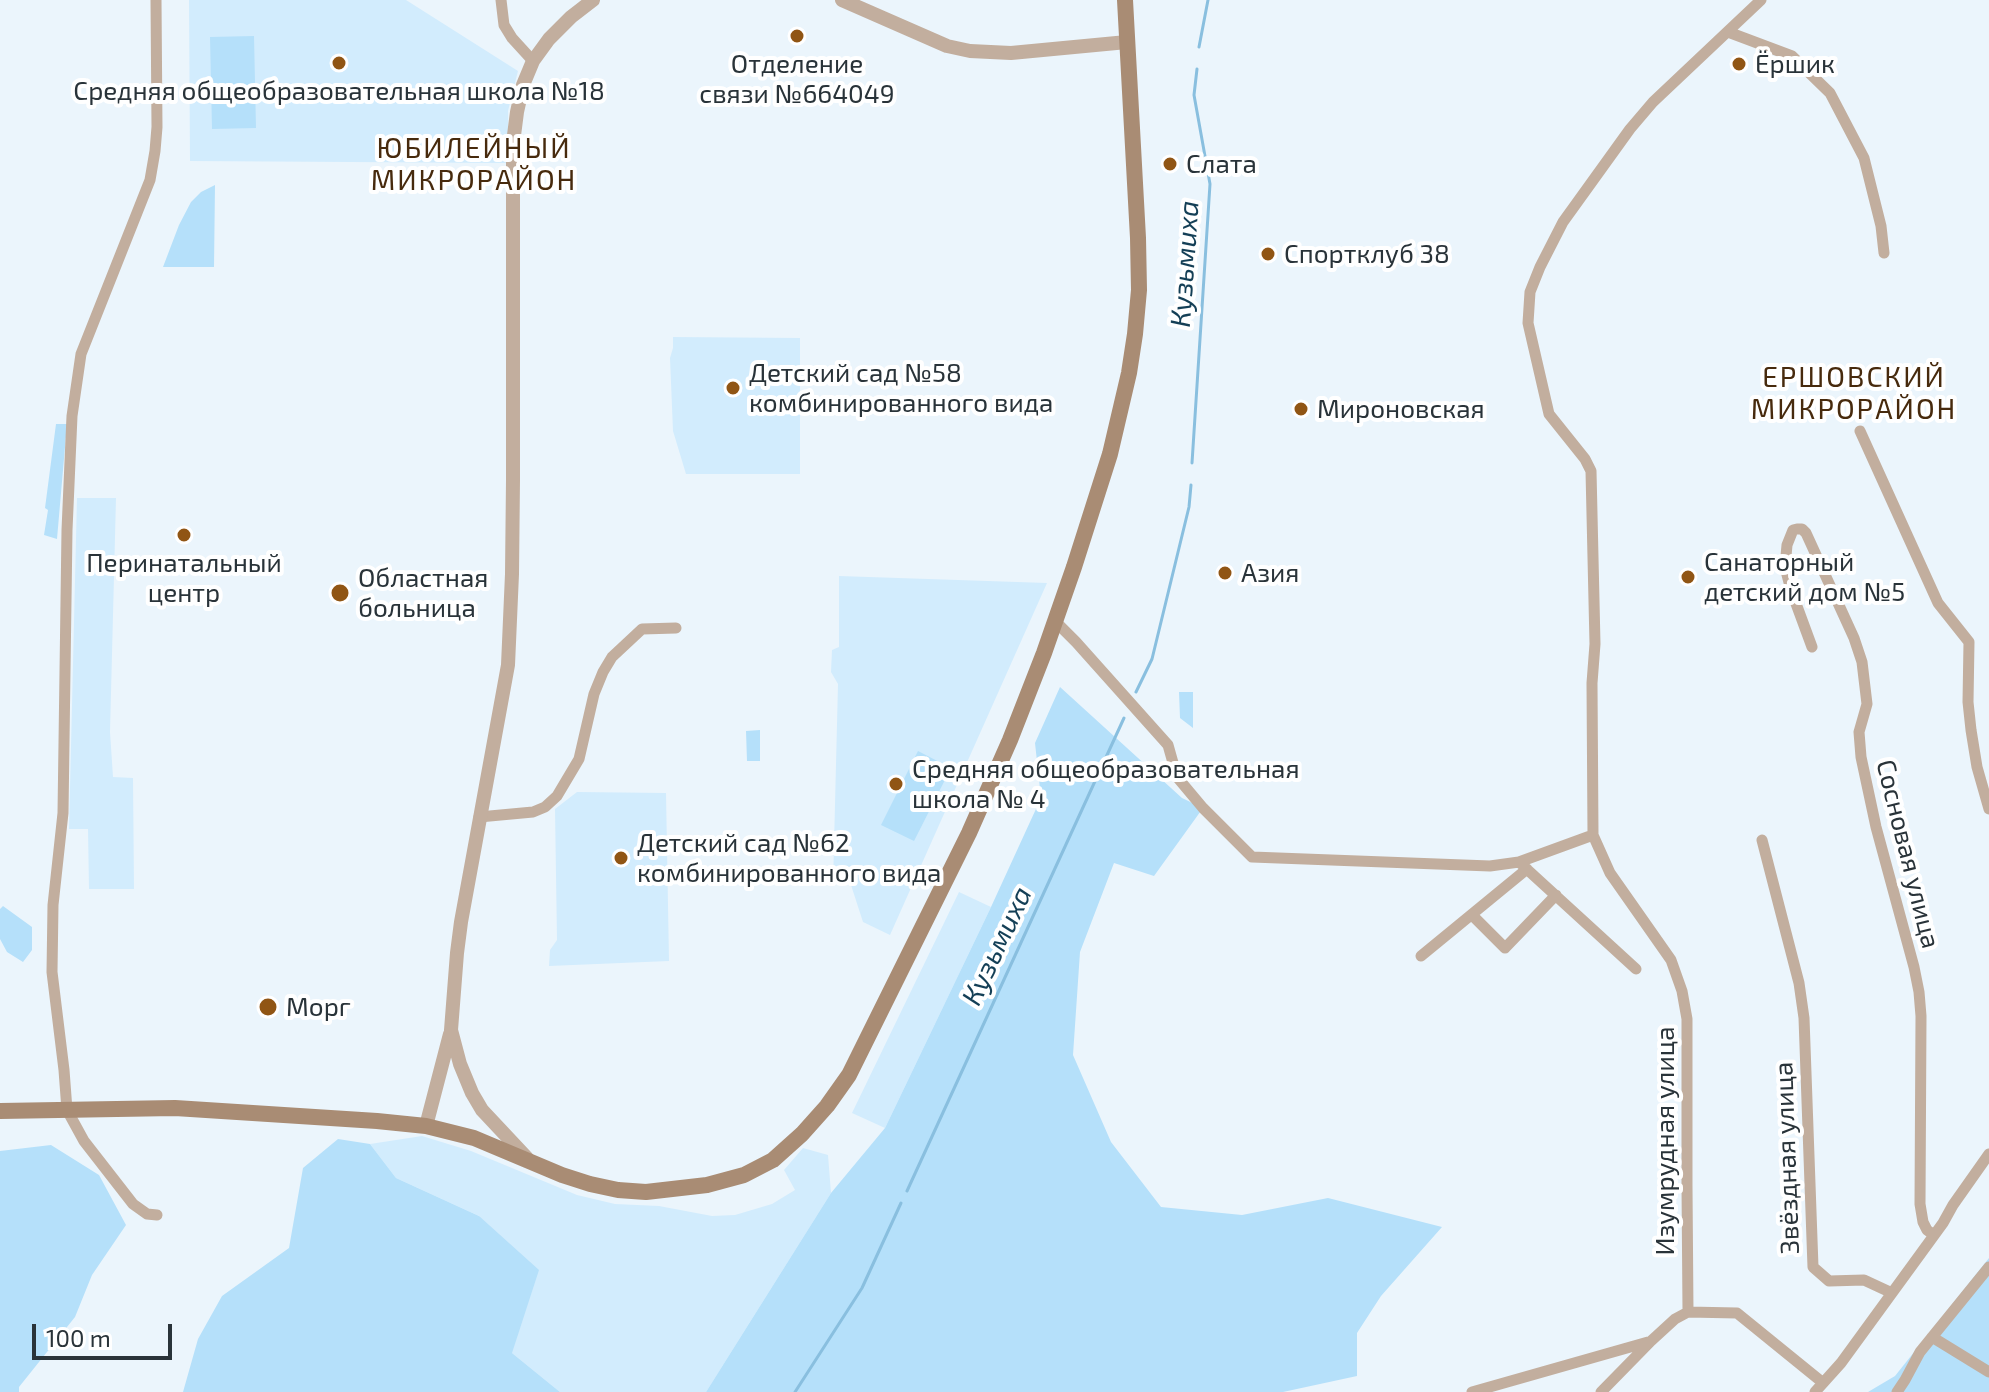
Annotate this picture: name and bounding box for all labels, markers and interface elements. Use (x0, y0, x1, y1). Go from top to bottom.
marker: Отделение связи №664049 (788, 27, 806, 45)
place label: Отделение связи №664049 (699, 48, 895, 110)
place label: Ёршик (1755, 48, 1835, 80)
marker: Средняя общеобразовательная школа №18 (330, 54, 348, 72)
marker: Ёршик (1730, 55, 1748, 73)
place label: Средняя общеобразовательная школа №18 (73, 75, 605, 107)
district label: ЮБИЛЕЙНЫЙ МИКРОРАЙОН (371, 132, 577, 198)
place label: Слата (1186, 148, 1257, 180)
marker: Слата (1161, 155, 1179, 173)
water label: Кузьмиха (1164, 199, 1206, 329)
place label: Спортклуб 38 (1284, 238, 1450, 270)
marker: Спортклуб 38 (1259, 245, 1277, 263)
place label: Детский сад №58 комбинированного вида (749, 357, 1053, 418)
district label: ЕРШОВСКИЙ МИКРОРАЙОН (1751, 361, 1957, 427)
marker: Детский сад №58 комбинированного вида (724, 379, 742, 397)
place label: Мироновская (1317, 393, 1485, 425)
marker: Мироновская (1292, 400, 1310, 418)
marker: Перинатальный центр (175, 526, 193, 544)
place label: Санаторный детский дом №5 (1704, 546, 1905, 608)
place label: Перинатальный центр (86, 547, 282, 608)
place label: Азия (1241, 557, 1299, 589)
place label: Областная больница (358, 562, 488, 624)
marker: Азия (1216, 564, 1234, 582)
marker: Санаторный детский дом №5 (1679, 568, 1697, 586)
marker: Областная больница (329, 582, 351, 604)
place label: Средняя общеобразовательная школа № 4 (912, 753, 1300, 814)
street label: Сосновая улица (1869, 756, 1947, 952)
marker: Средняя общеобразовательная школа № 4 (887, 775, 905, 793)
place label: Детский сад №62 комбинированного вида (637, 827, 941, 888)
marker: Детский сад №62 комбинированного вида (612, 849, 630, 867)
water label: Кузьмиха (955, 881, 1039, 1011)
place label: Морг (286, 991, 351, 1023)
marker: Морг (257, 996, 279, 1018)
street label: Изумрудная улица (1649, 1026, 1681, 1256)
street label: Звёздная улица (1768, 1061, 1806, 1255)
scale bar (36, 1308, 176, 1358)
text: 100 m (46, 1323, 111, 1352)

